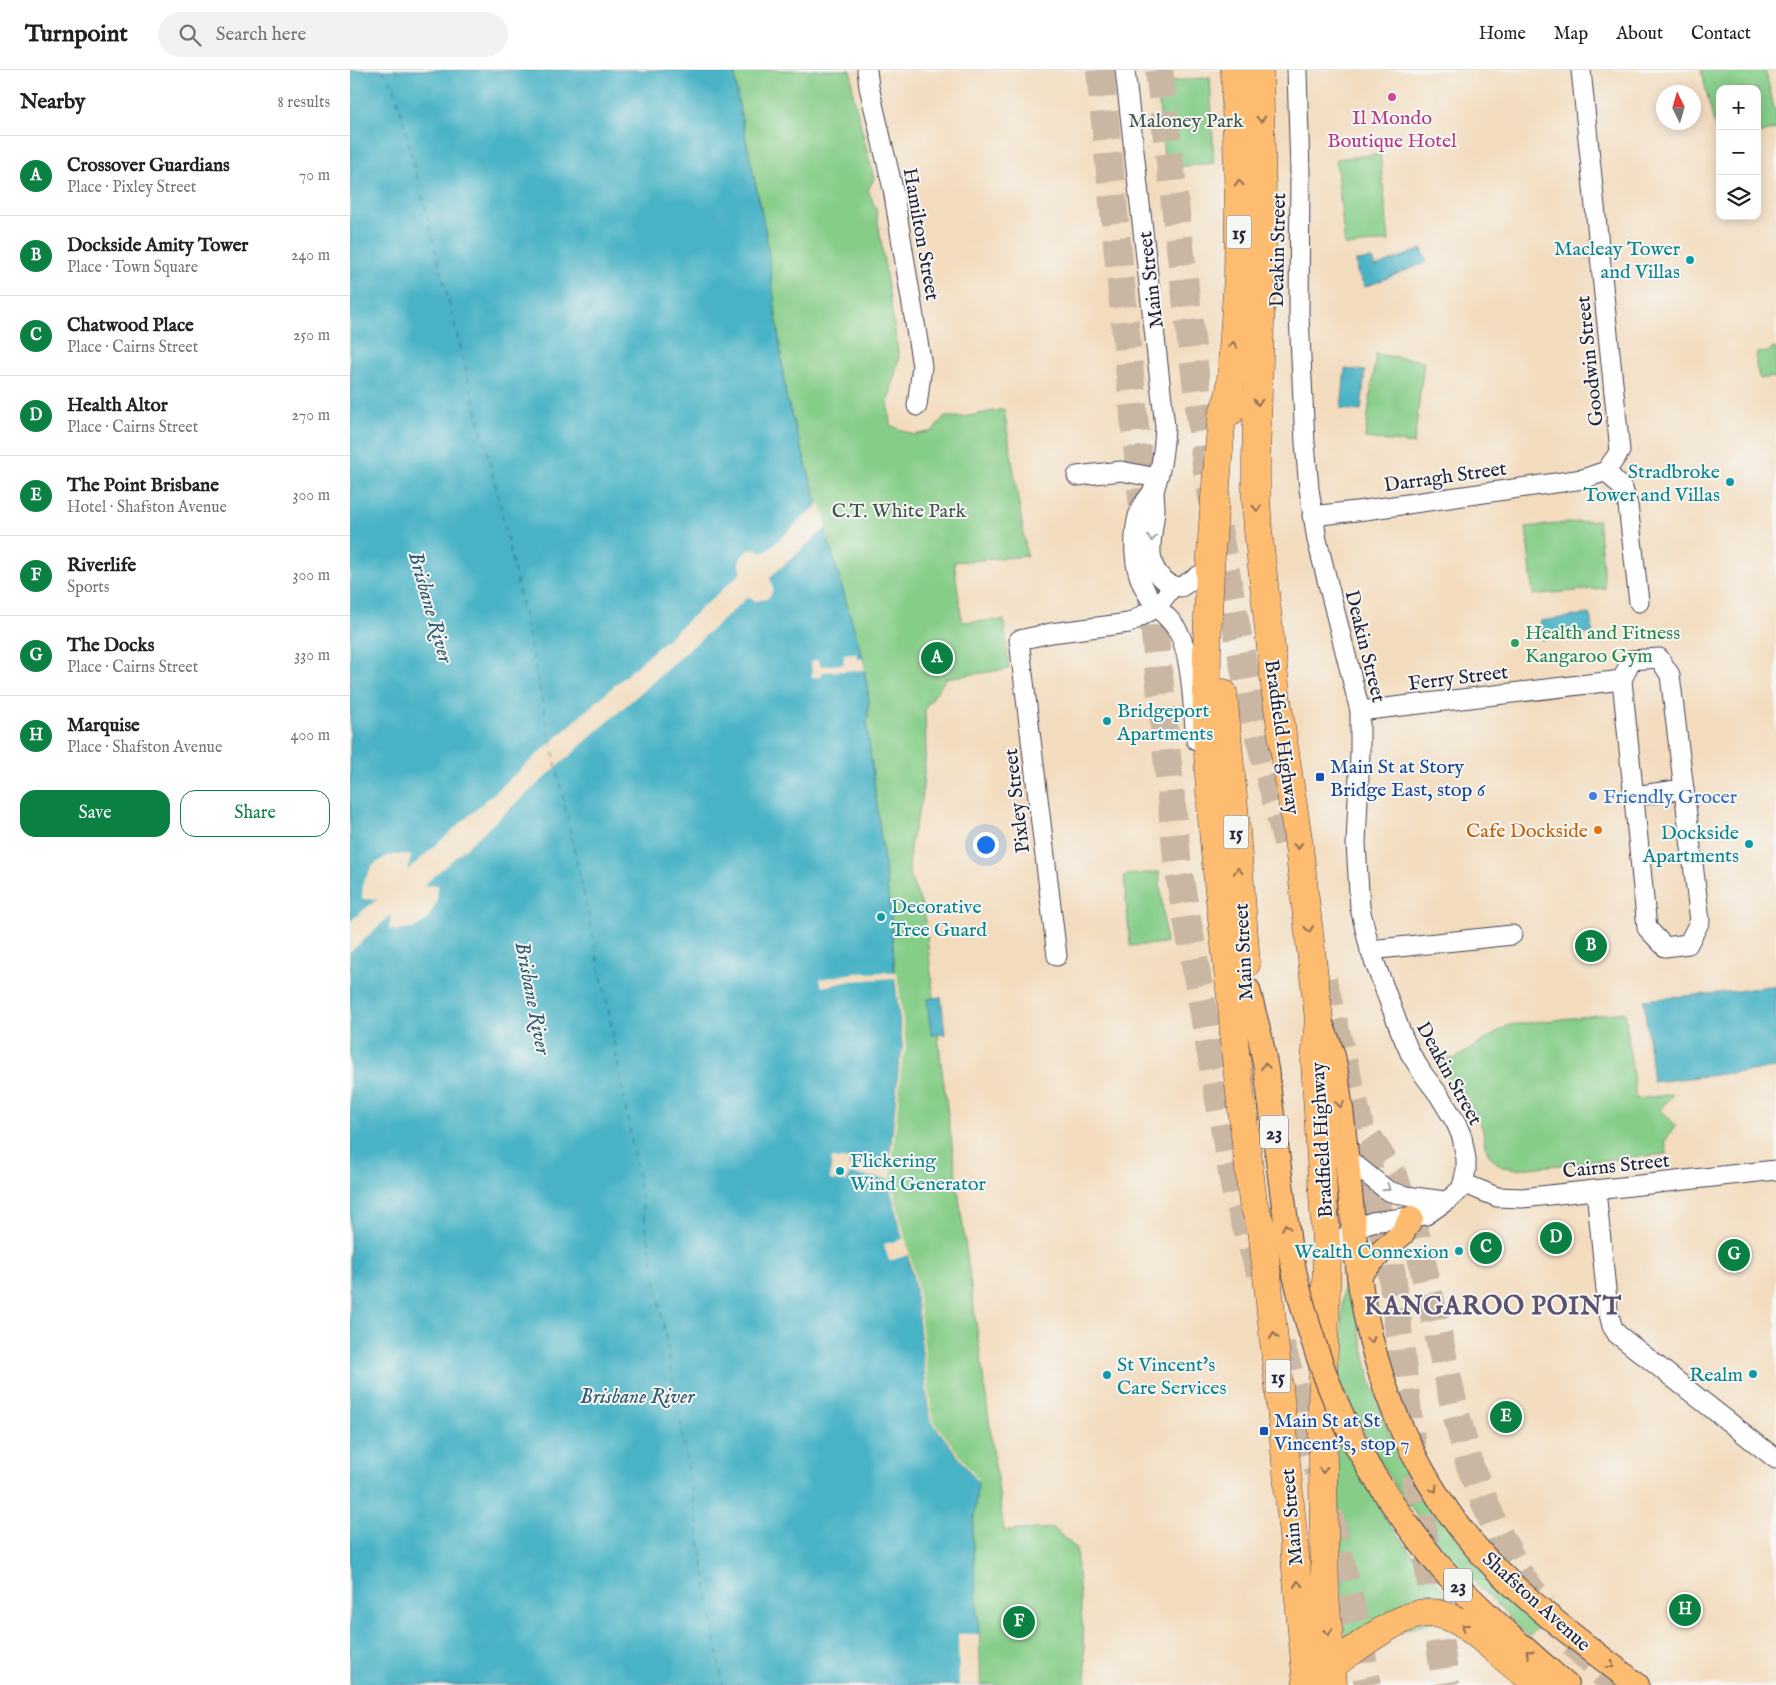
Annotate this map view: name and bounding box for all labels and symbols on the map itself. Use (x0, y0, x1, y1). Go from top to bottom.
north arrow (1656, 85, 1701, 130)
marker: Il Mondo Boutique Hotel (1386, 91, 1398, 103)
place label: Il Mondo Boutique Hotel (1327, 106, 1457, 154)
park label: Maloney Park (1128, 109, 1244, 134)
one-way arrow (1255, 115, 1266, 123)
street label: Hamilton Street (897, 166, 945, 303)
one-way arrow (1233, 178, 1244, 186)
street label: Deakin Street (1265, 192, 1292, 308)
road number: 15 (1226, 216, 1252, 248)
street label: Main Street (1133, 230, 1170, 330)
place label: Macleay Tower and Villas (1554, 237, 1681, 285)
marker: Macleay Tower and Villas (1684, 254, 1696, 266)
street label: Goodwin Street (1571, 294, 1610, 427)
one-way arrow (1228, 341, 1239, 349)
one-way arrow (1253, 398, 1263, 406)
street label: Darragh Street (1382, 456, 1508, 498)
place label: Stradbroke Tower and Villas (1583, 460, 1720, 508)
marker: Stradbroke Tower and Villas (1724, 476, 1736, 488)
park label: C.T. White Park (832, 499, 967, 524)
one-way arrow (1252, 504, 1262, 512)
one-way arrow (1146, 534, 1157, 542)
water label: Brisbane River (401, 549, 459, 667)
street label: Deakin Street (1339, 588, 1391, 705)
place label: Health and Fitness Kangaroo Gym (1525, 621, 1680, 669)
marker: Health and Fitness Kangaroo Gym (1509, 637, 1521, 649)
pin: A (921, 639, 953, 677)
street label: Bradfield Highway (1258, 658, 1305, 816)
street label: Ferry Street (1407, 660, 1510, 697)
place label: Bridgeport Apartments (1116, 699, 1213, 747)
marker: Bridgeport Apartments (1101, 715, 1113, 727)
street label: Pixley Street (999, 747, 1036, 855)
place label: Main St at Story Bridge East, stop 6 (1330, 755, 1486, 803)
marker: Main St at Story Bridge East, stop 6 (1314, 771, 1326, 783)
place label: Friendly Grocer (1603, 785, 1738, 810)
marker: Friendly Grocer (1587, 790, 1599, 802)
road number: 15 (1224, 816, 1248, 849)
place label: Cafe Dockside (1466, 819, 1588, 844)
place label: Dockside Apartments (1642, 821, 1739, 869)
marker: Cafe Dockside (1592, 824, 1604, 836)
your location (973, 832, 999, 858)
marker: Dockside Apartments (1743, 838, 1755, 850)
one-way arrow (1293, 841, 1303, 850)
one-way arrow (1233, 867, 1244, 875)
place label: Decorative Tree Guard (891, 895, 987, 943)
street label: Main Street (1229, 902, 1260, 1001)
marker: Decorative Tree Guard (875, 911, 887, 923)
one-way arrow (1303, 925, 1314, 933)
pin: B (1575, 927, 1607, 965)
water label: Brisbane River (507, 939, 556, 1058)
street label: Deakin Street (1410, 1018, 1487, 1130)
one-way arrow (1260, 1061, 1271, 1069)
street label: Bradfield Highway (1306, 1061, 1339, 1219)
one-way arrow (1334, 1101, 1345, 1109)
road number: 23 (1260, 1116, 1288, 1148)
street label: Cairns Street (1561, 1148, 1671, 1185)
place label: Flickering Wind Generator (850, 1149, 987, 1197)
marker: Flickering Wind Generator (834, 1165, 846, 1177)
one-way arrow (1381, 1182, 1390, 1191)
pin: D (1540, 1219, 1572, 1257)
one-way arrow (1281, 1222, 1292, 1230)
pin: C (1470, 1229, 1502, 1267)
pin: G (1718, 1236, 1750, 1274)
place label: Wealth Connexion (1294, 1240, 1449, 1265)
marker: Wealth Connexion (1453, 1245, 1465, 1257)
district label: KANGAROO POINT (1364, 1291, 1622, 1323)
one-way arrow (1269, 1331, 1280, 1339)
one-way arrow (1365, 1335, 1376, 1344)
place label: St Vincent's Care Services (1117, 1353, 1227, 1401)
road number: 15 (1266, 1360, 1290, 1392)
place label: Realm (1689, 1363, 1743, 1388)
marker: Realm (1747, 1368, 1759, 1380)
marker: St Vincent's Care Services (1101, 1369, 1113, 1381)
water label: Brisbane River (580, 1384, 695, 1411)
pin: E (1490, 1398, 1522, 1436)
place label: Main St at St Vincent's, stop 7 (1273, 1409, 1410, 1457)
marker: Main St at St Vincent's, stop 7 (1258, 1425, 1270, 1437)
one-way arrow (1318, 1466, 1328, 1474)
street label: Main Street (1276, 1467, 1309, 1567)
one-way arrow (1427, 1483, 1437, 1492)
street label: Shafston Avenue (1477, 1547, 1595, 1657)
road number: 23 (1444, 1568, 1472, 1602)
one-way arrow (1292, 1580, 1303, 1588)
pin: H (1669, 1591, 1701, 1629)
pin: F (1003, 1603, 1035, 1641)
one-way arrow (1461, 1624, 1471, 1633)
one-way arrow (1322, 1629, 1333, 1637)
one-way arrow (1526, 1649, 1535, 1658)
one-way arrow (1605, 1659, 1614, 1667)

